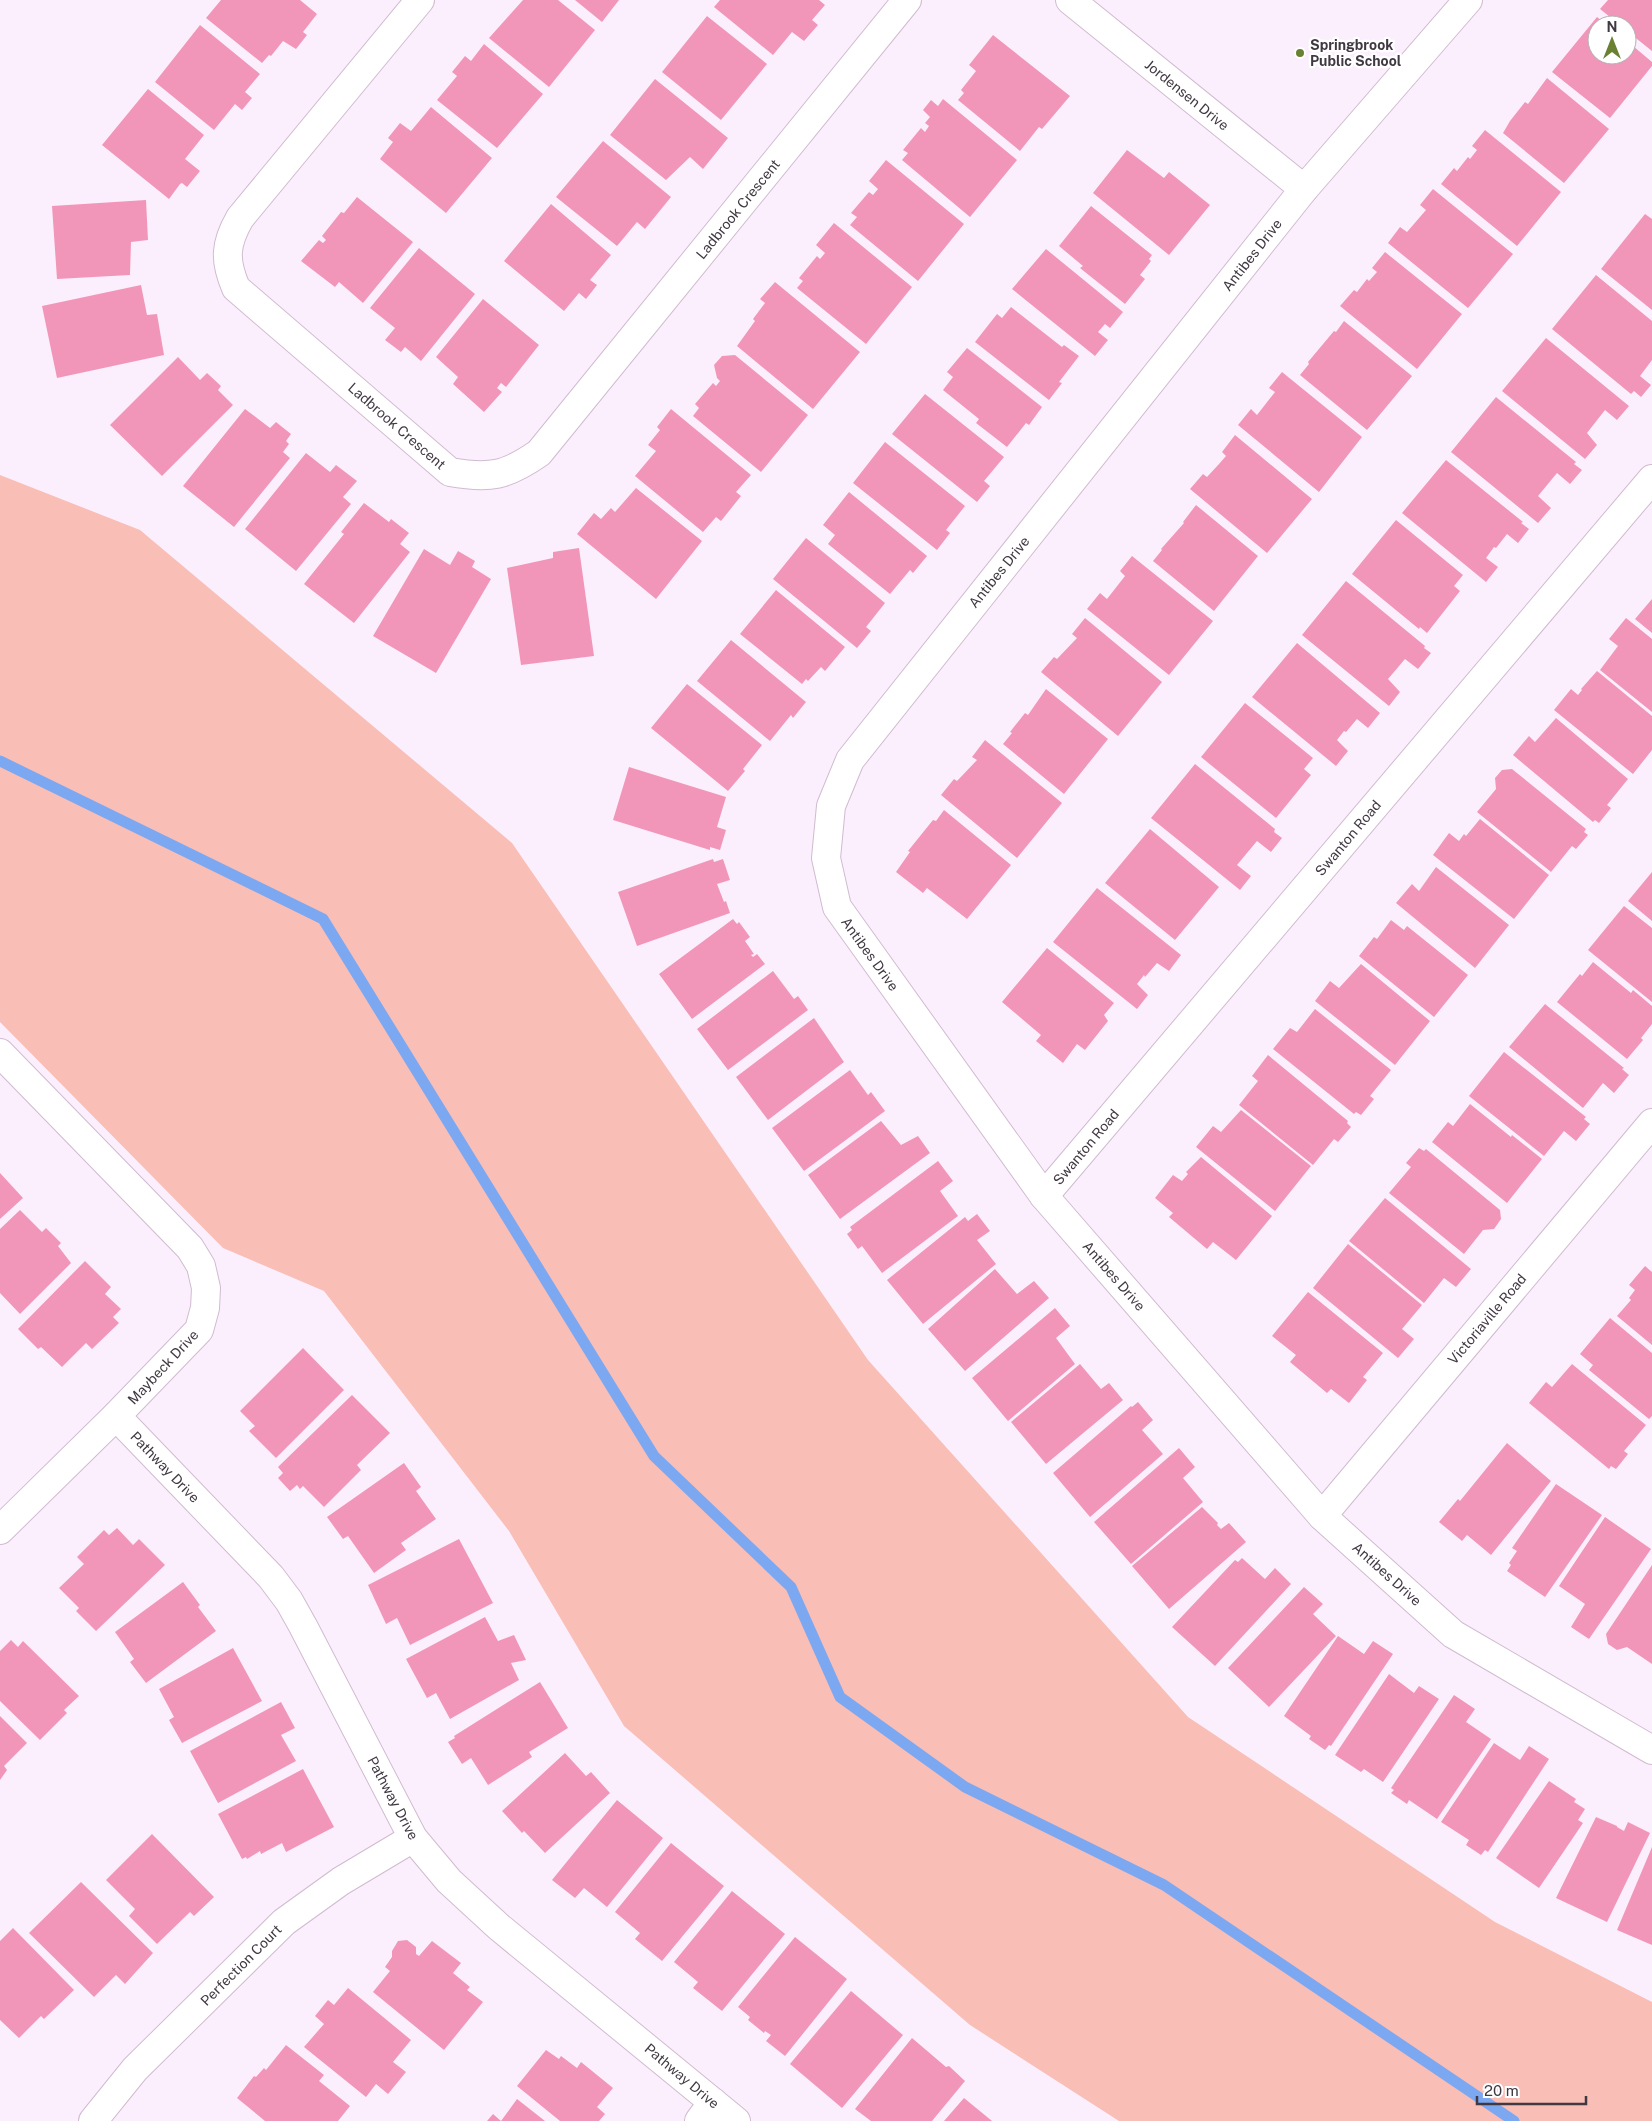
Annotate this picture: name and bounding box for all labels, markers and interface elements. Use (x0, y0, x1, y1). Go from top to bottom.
north arrow (1587, 15, 1637, 65)
text: N (1607, 19, 1617, 35)
place label: Springbrook Public School (1310, 37, 1402, 69)
marker: Springbrook Public School (1294, 47, 1306, 59)
street label: Jordensen Drive (1142, 56, 1232, 134)
street label: Ladbrook Crescent (693, 156, 783, 262)
street label: Antibes Drive (1219, 216, 1285, 294)
street label: Ladbrook Crescent (345, 379, 449, 473)
street label: Antibes Drive (965, 533, 1033, 611)
street label: Swanton Road (1312, 797, 1384, 879)
street label: Antibes Drive (838, 914, 902, 994)
street label: Swanton Road (1050, 1106, 1122, 1188)
street label: Antibes Drive (1079, 1238, 1149, 1314)
street label: Victoriaville Road (1445, 1271, 1529, 1367)
street label: Maybeck Drive (124, 1326, 202, 1408)
street label: Pathway Drive (127, 1428, 203, 1506)
street label: Antibes Drive (1349, 1539, 1425, 1609)
street label: Pathway Drive (364, 1754, 422, 1842)
street label: Perfection Court (197, 1921, 285, 2009)
street label: Pathway Drive (642, 2040, 722, 2112)
scale bar (1477, 2074, 1586, 2106)
text: 20 m (1484, 2082, 1519, 2099)

